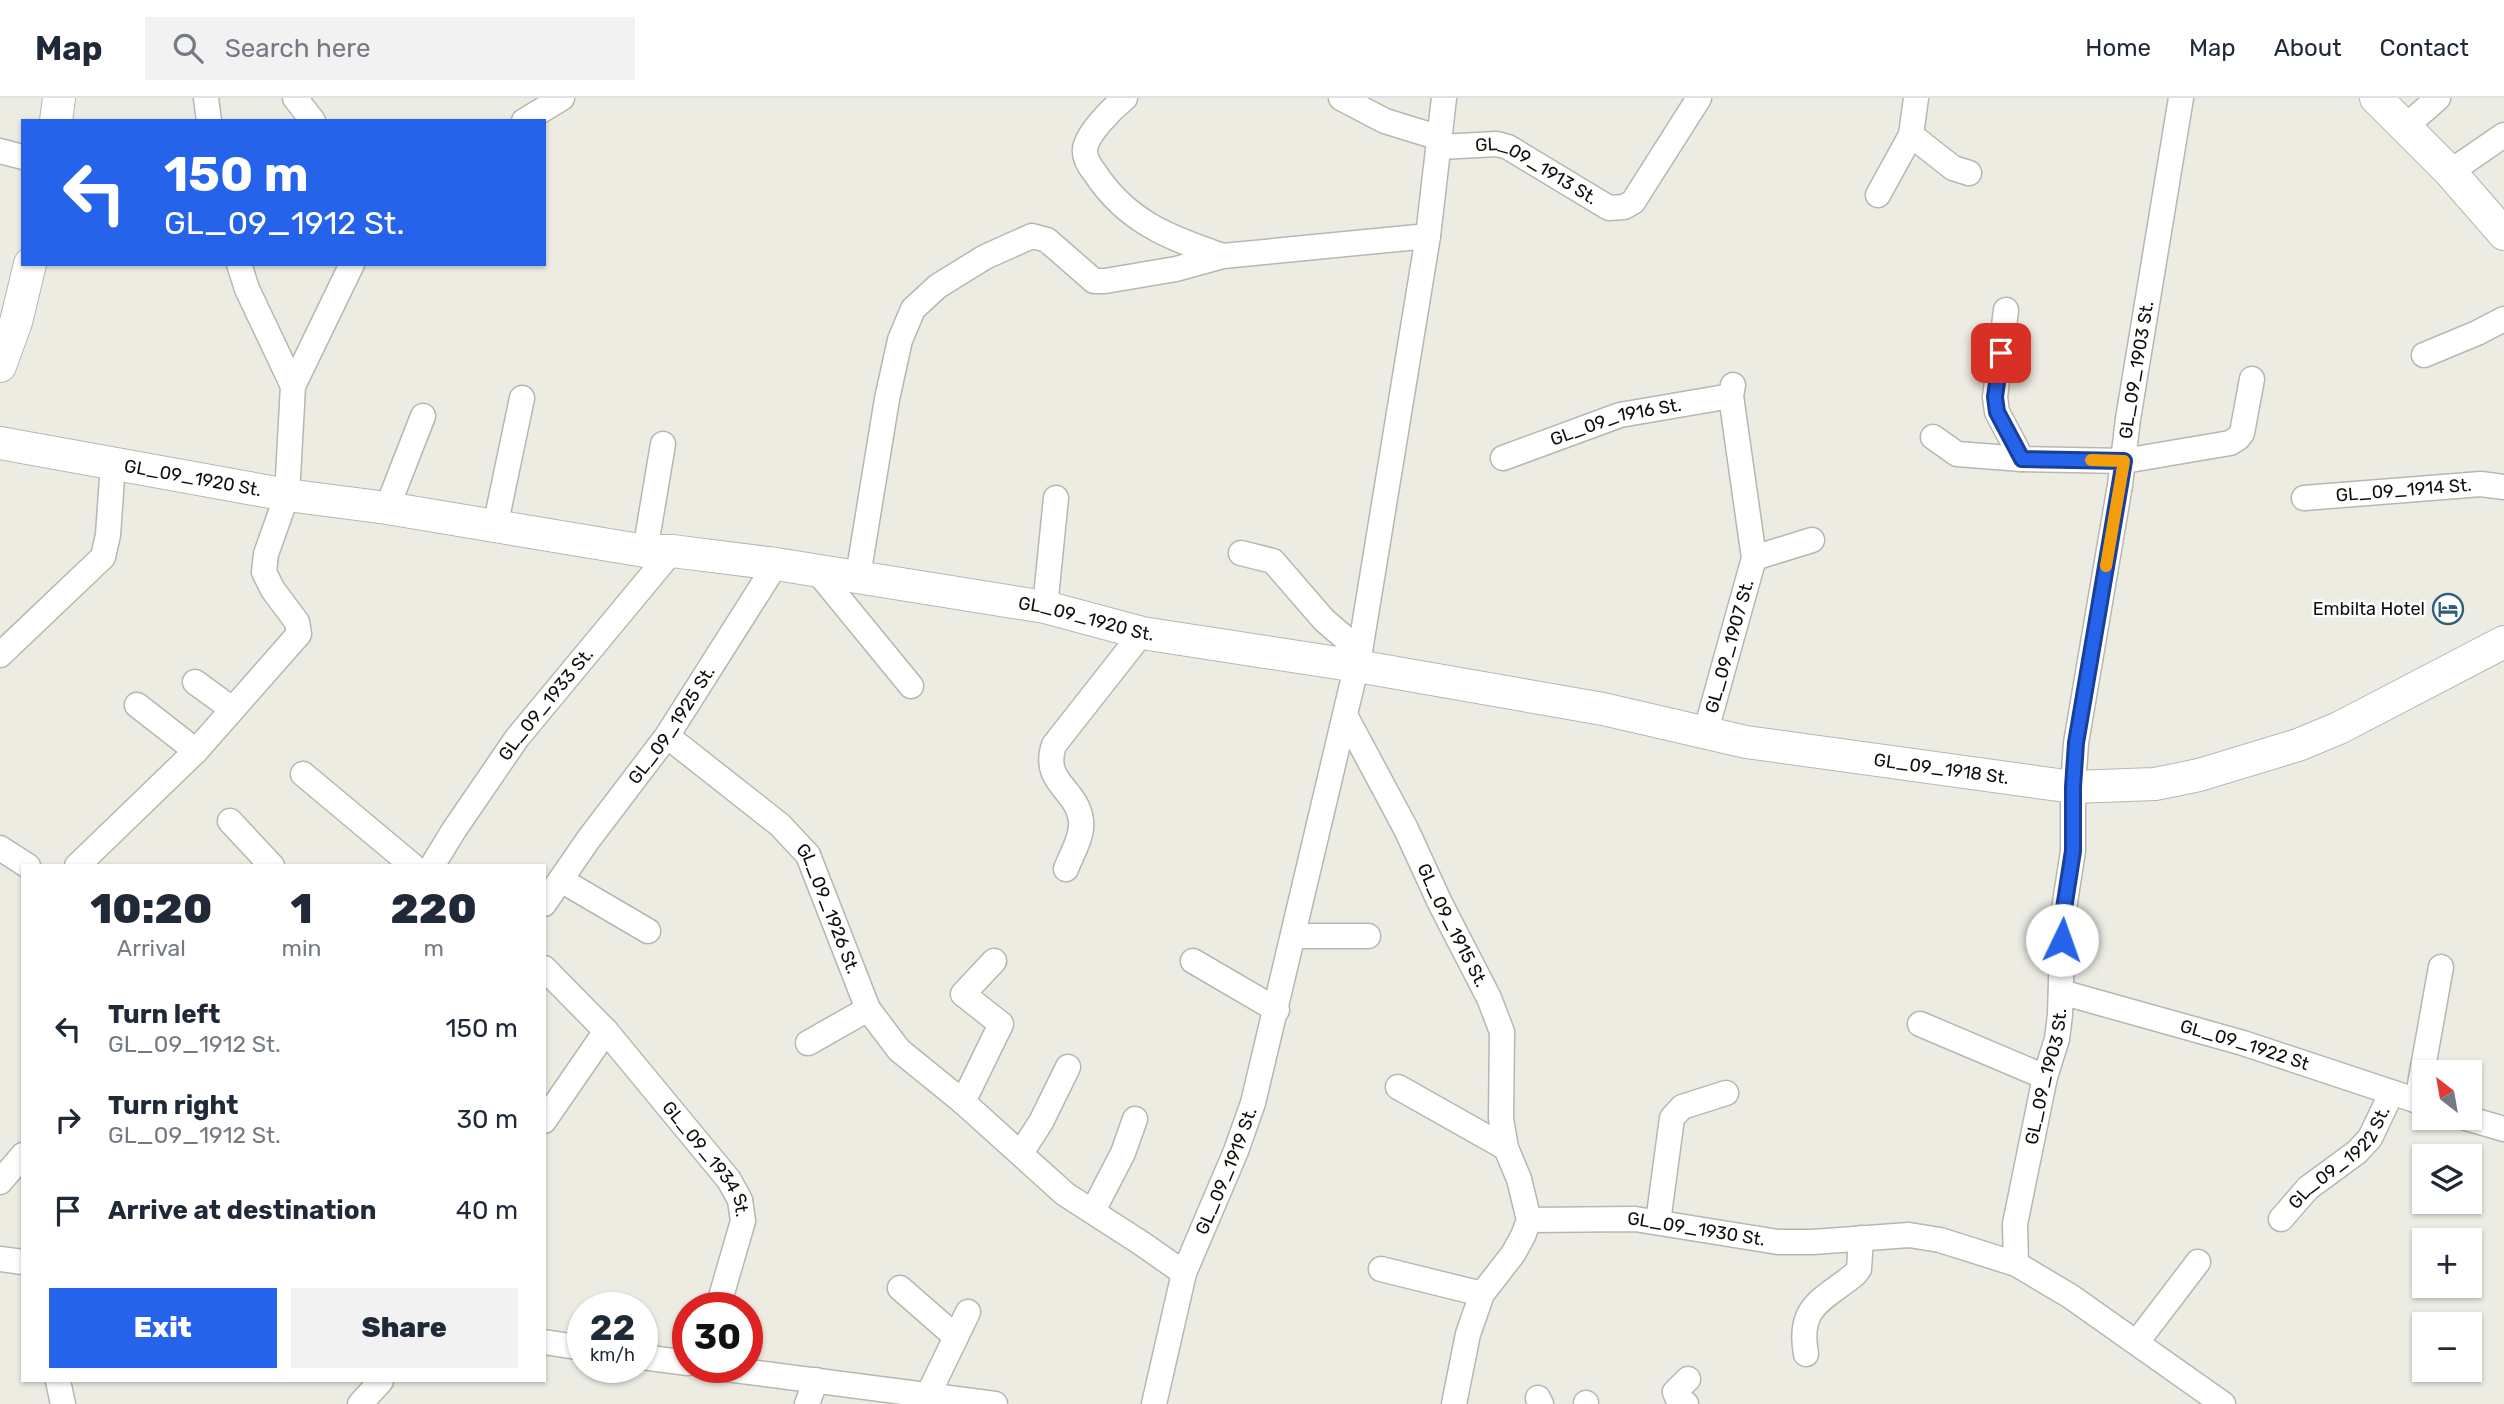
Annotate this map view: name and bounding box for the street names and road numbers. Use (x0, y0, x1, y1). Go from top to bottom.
street label: GL_09_1913 St. (1475, 133, 1601, 209)
street label: GL_09_1903 St. (2115, 299, 2158, 440)
street label: GL_09_1916 St. (1547, 394, 1683, 451)
street label: GL_09_1920 St. (122, 455, 263, 501)
street label: GL_09_1914 St. (2335, 474, 2472, 506)
street label: GL_09_1907 St. (1700, 577, 1758, 716)
street label: GL_09_1920 St. (1017, 592, 1155, 646)
street label: GL_09_1933 St. (494, 644, 598, 765)
street label: GL_09_1925 St. (623, 662, 720, 788)
street label: GL_09_1918 St. (1872, 749, 2010, 789)
street label: GL_09_1926 St. (792, 839, 864, 977)
street label: GL_09_1915 St. (1412, 860, 1493, 991)
street label: GL_09_1903 St. (2020, 1008, 2071, 1147)
street label: GL_09_1922 St (2178, 1015, 2312, 1075)
street label: GL_09_1934 St. (657, 1097, 753, 1218)
street label: GL_09_1922 St. (2284, 1102, 2395, 1213)
street label: GL_09_1919 St. (1191, 1104, 1262, 1238)
street label: GL_09_1930 St. (1627, 1208, 1767, 1251)

